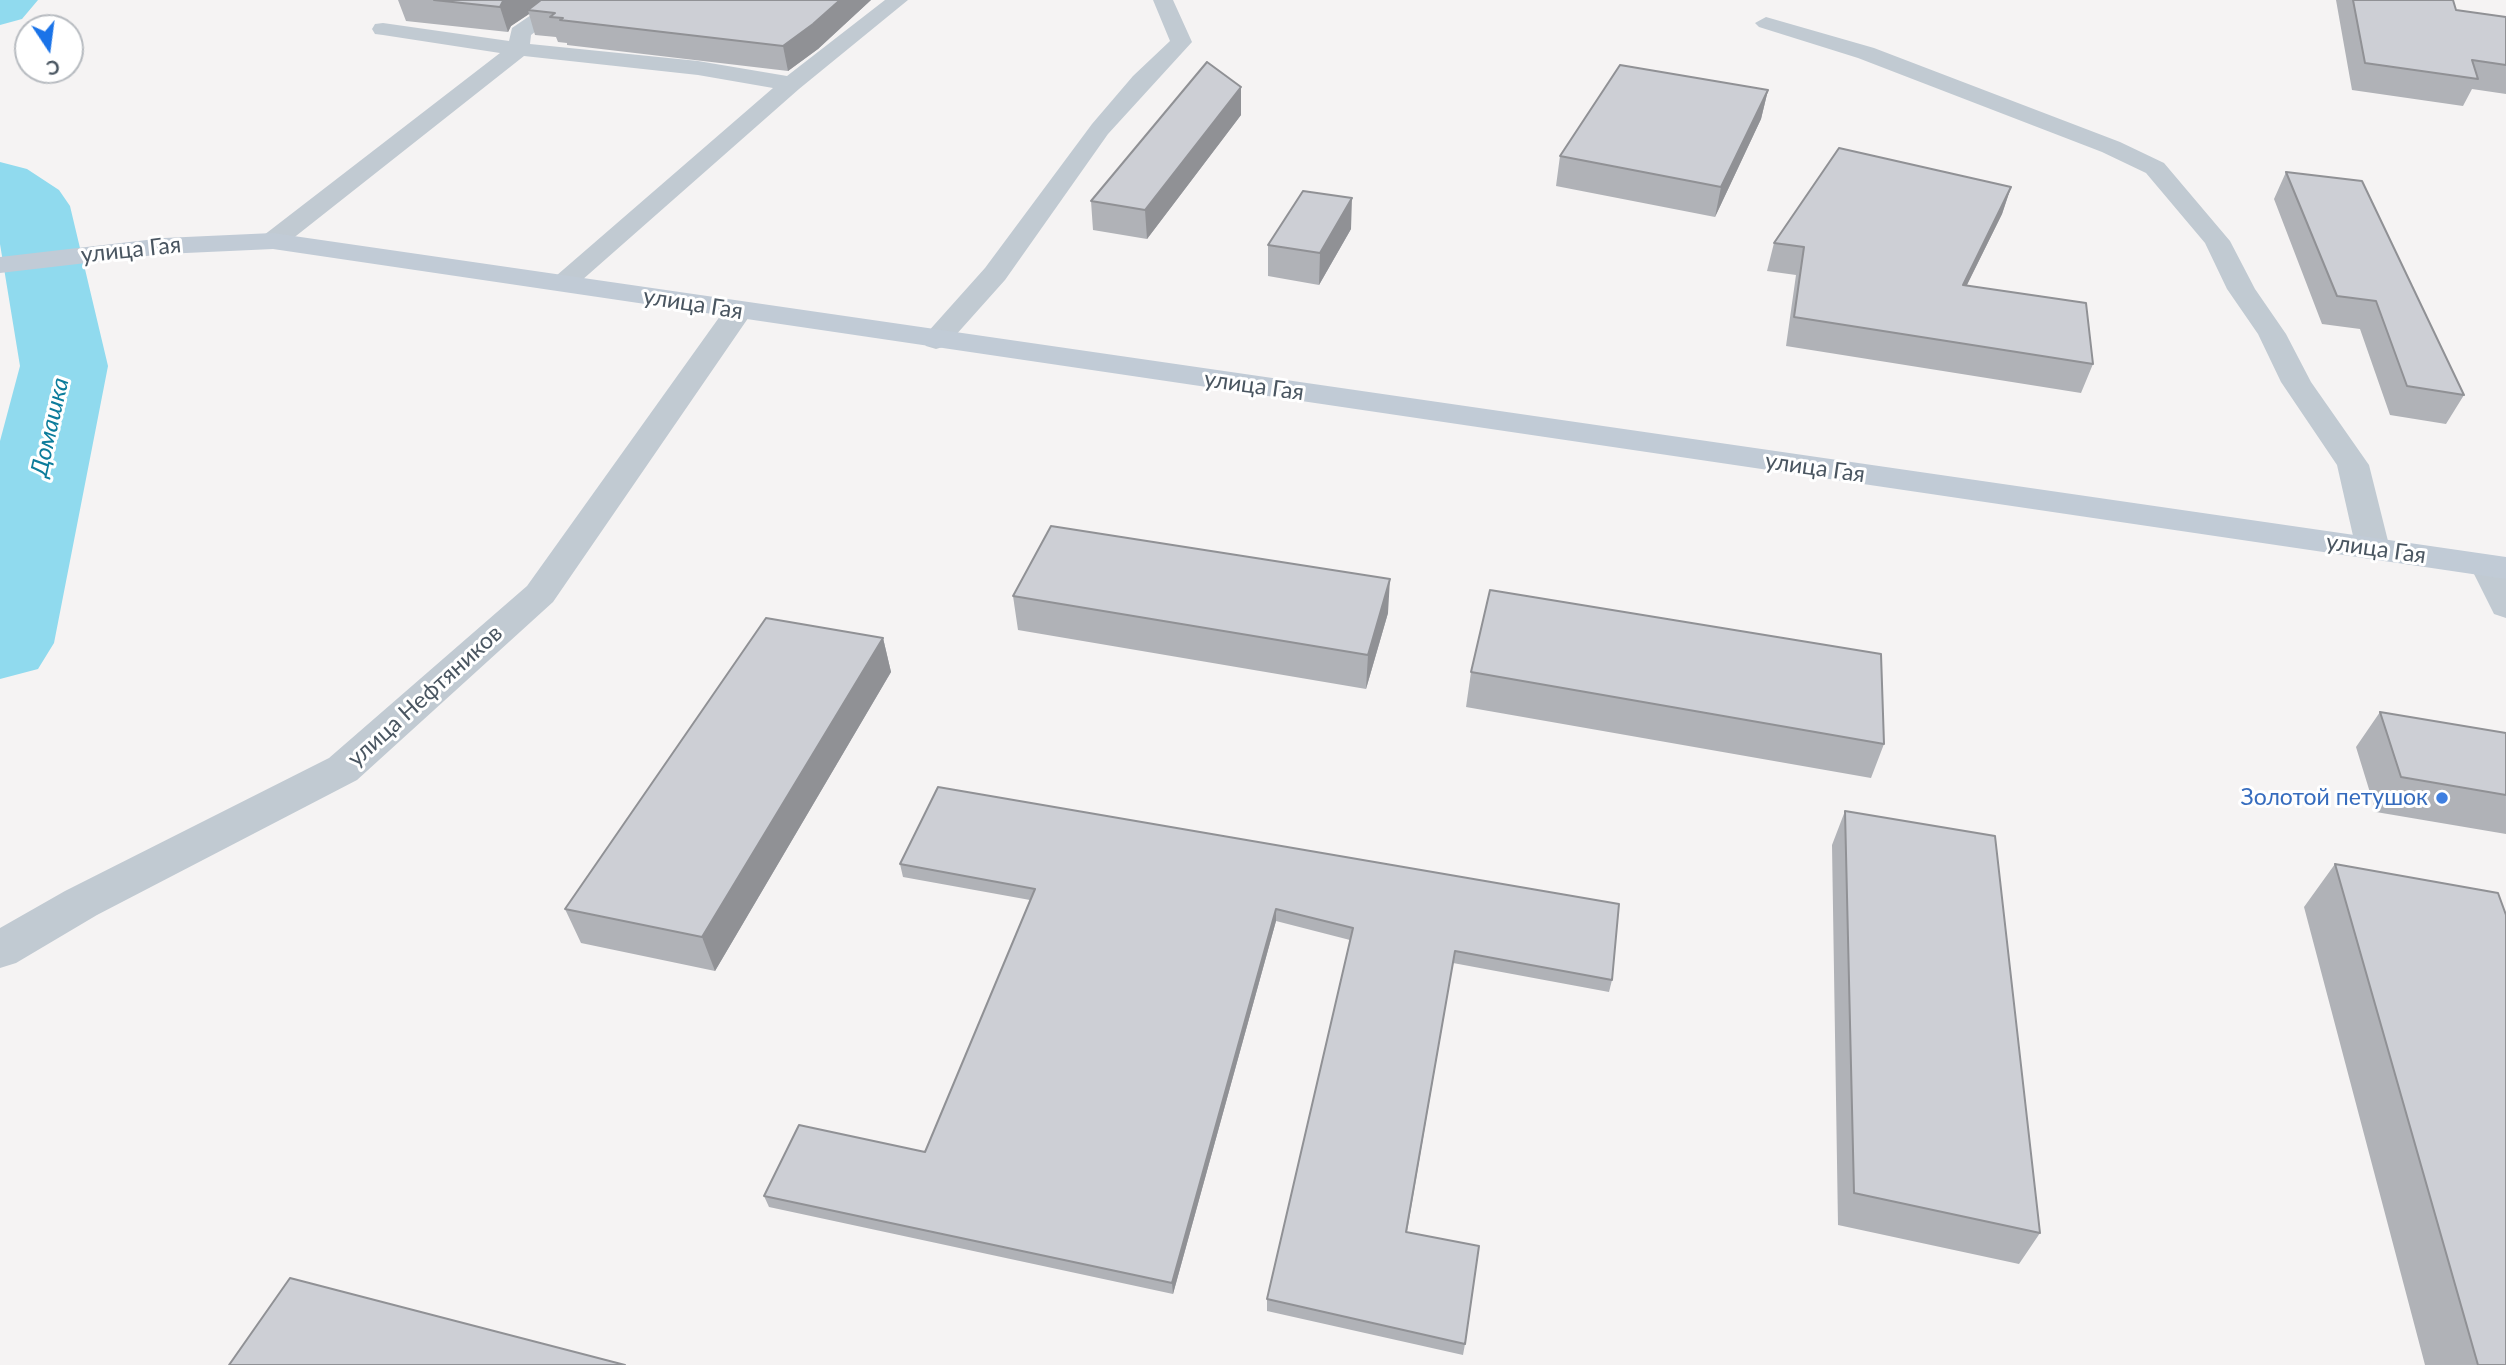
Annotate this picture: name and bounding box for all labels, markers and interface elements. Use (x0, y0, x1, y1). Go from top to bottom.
north arrow (14, 14, 84, 84)
text: С (45, 55, 62, 81)
street label: улица Гая (80, 231, 182, 269)
street label: улица Гая (641, 283, 745, 325)
street label: улица Гая (1202, 365, 1306, 407)
water label: Домашка (25, 375, 75, 479)
street label: улица Гая (1763, 447, 1867, 489)
street label: улица Гая (2324, 528, 2428, 570)
street label: улица Нефтяников (342, 619, 508, 773)
place label: Золотой петушок (2241, 784, 2428, 812)
marker: Золотой петушок (2434, 790, 2450, 806)

